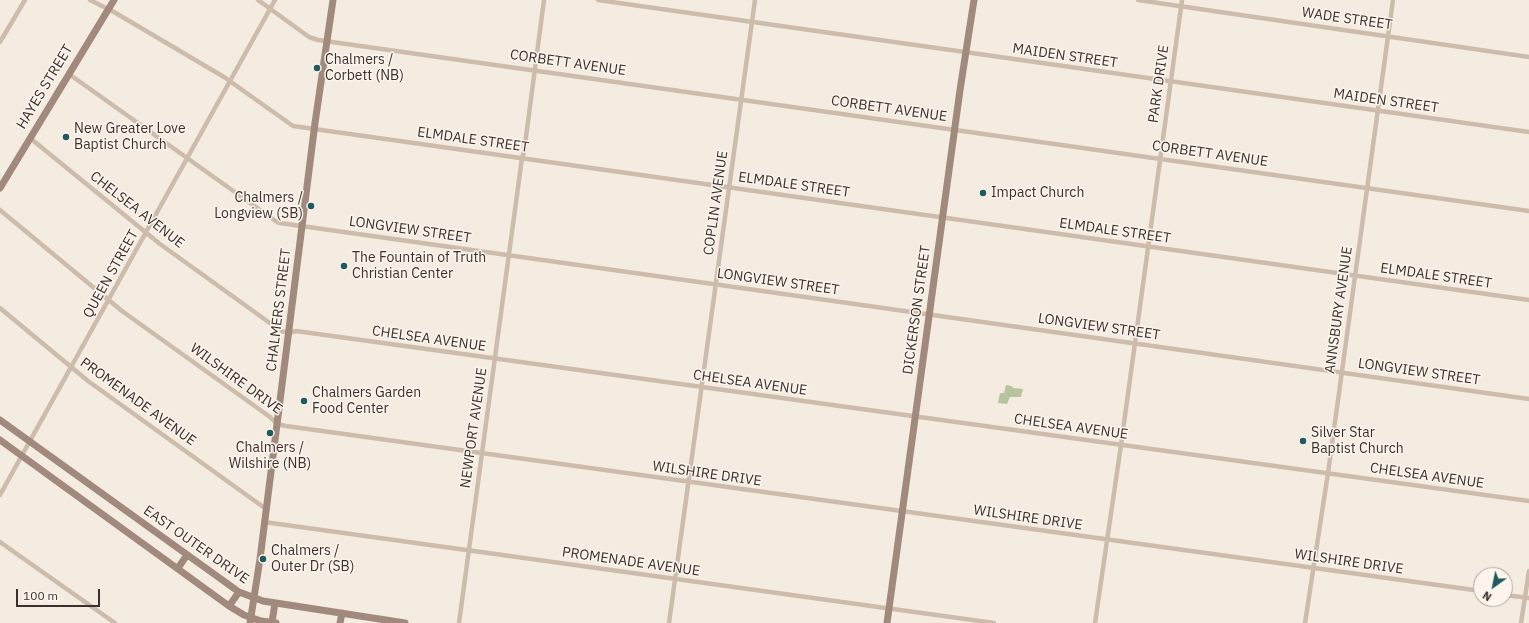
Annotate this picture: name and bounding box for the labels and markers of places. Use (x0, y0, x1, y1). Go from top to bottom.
place label: Chalmers / Corbett (NB) (325, 52, 404, 84)
marker: Chalmers / Corbett (NB) (312, 63, 322, 73)
place label: New Greater Love Baptist Church (74, 121, 186, 154)
marker: New Greater Love Baptist Church (61, 132, 71, 142)
place label: Impact Church (991, 185, 1084, 201)
marker: Impact Church (978, 188, 988, 198)
place label: Chalmers / Longview (SB) (214, 190, 303, 222)
marker: Chalmers / Longview (SB) (306, 201, 316, 211)
place label: The Fountain of Truth Christian Center (352, 250, 486, 282)
marker: The Fountain of Truth Christian Center (339, 261, 349, 271)
place label: Chalmers Garden Food Center (312, 385, 421, 418)
marker: Chalmers Garden Food Center (299, 396, 309, 406)
place label: Silver Star Baptist Church (1311, 425, 1404, 458)
marker: Chalmers / Wilshire (NB) (265, 428, 275, 438)
marker: Silver Star Baptist Church (1298, 436, 1308, 446)
place label: Chalmers / Wilshire (NB) (229, 440, 311, 472)
place label: Chalmers / Outer Dr (SB) (271, 543, 354, 576)
marker: Chalmers / Outer Dr (SB) (258, 554, 268, 564)

